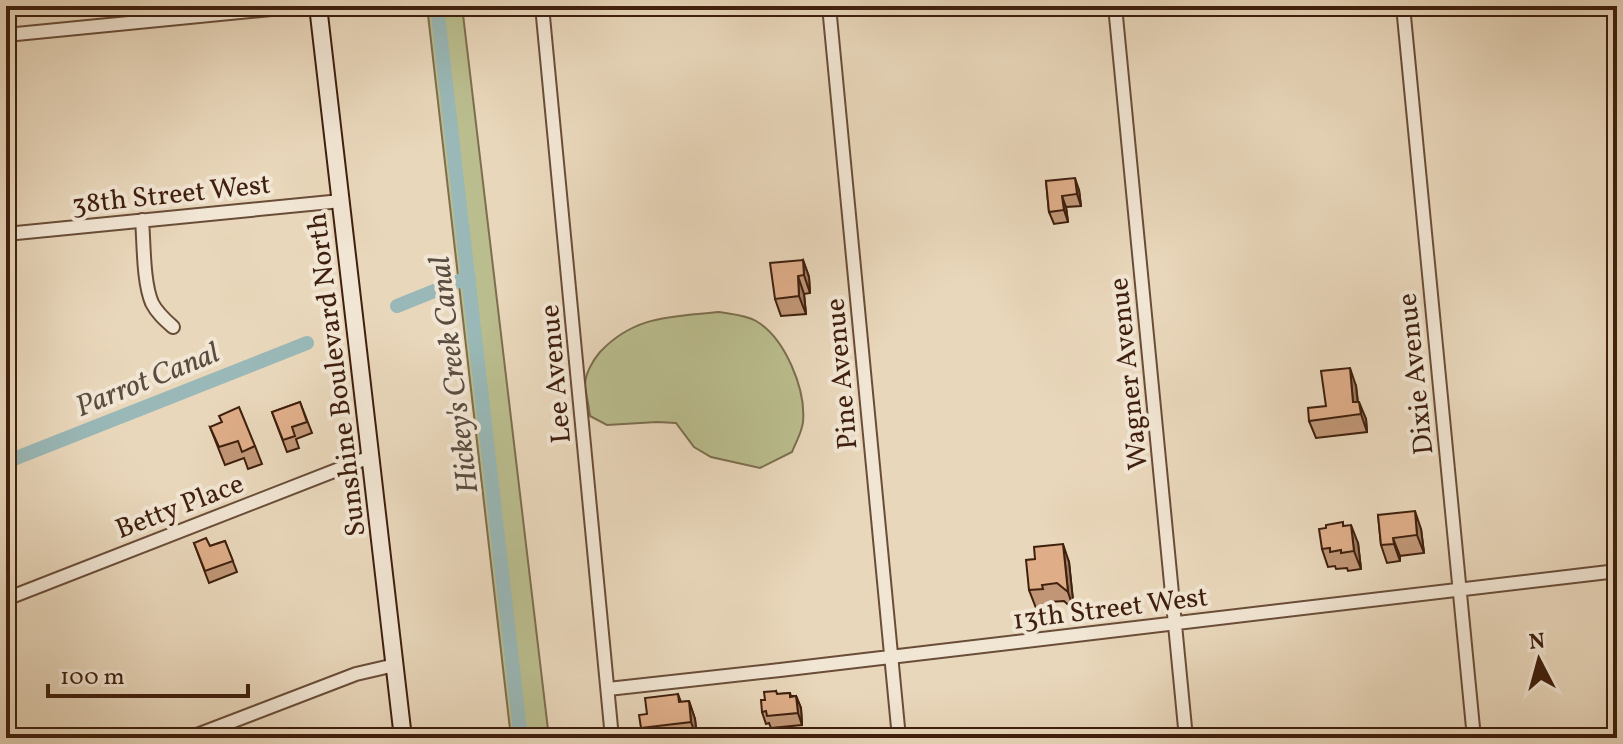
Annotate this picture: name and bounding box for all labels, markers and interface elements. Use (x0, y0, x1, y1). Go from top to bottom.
street label: 38th Street West (70, 166, 273, 225)
street label: Sunshine Boulevard North (298, 211, 377, 539)
water label: Hickey's Creek Canal (420, 253, 490, 496)
street label: Wagner Avenue (1100, 276, 1159, 472)
street label: Dixie Avenue (1389, 291, 1444, 457)
street label: Pine Avenue (816, 296, 869, 451)
street label: Lee Avenue (531, 303, 582, 445)
water label: Parrot Canal (69, 333, 227, 429)
street label: Betty Place (110, 465, 250, 550)
street label: 13th Street West (1010, 578, 1210, 641)
north arrow (1499, 620, 1579, 700)
text: N (1528, 626, 1547, 659)
scale bar (48, 648, 248, 698)
text: 100 m (60, 661, 125, 695)

